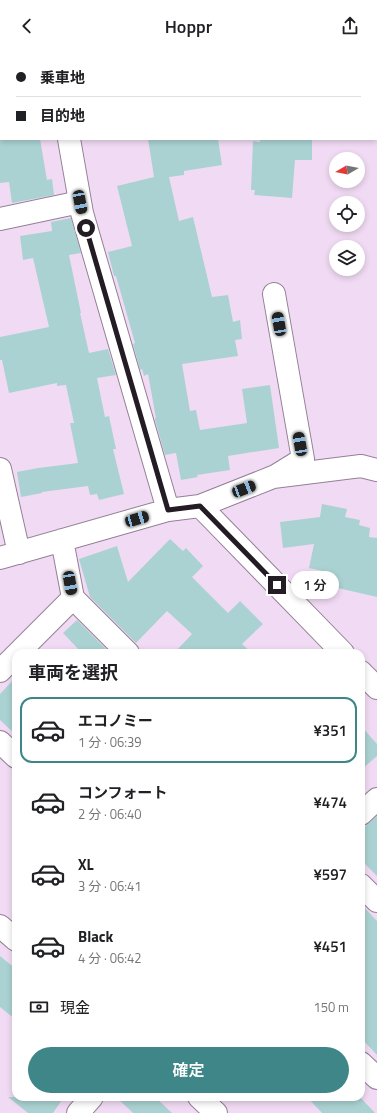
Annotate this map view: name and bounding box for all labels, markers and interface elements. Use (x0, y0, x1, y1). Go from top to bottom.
text: Hoppr (165, 13, 212, 40)
icon: back (16, 15, 38, 37)
icon: share (339, 15, 361, 37)
text: 乗車地 (40, 66, 85, 89)
text: 目的地 (40, 104, 85, 127)
north arrow (329, 152, 365, 188)
map controls (329, 152, 365, 276)
car (72, 189, 88, 215)
button: locate (329, 196, 365, 232)
route start (77, 219, 95, 237)
button: layers (329, 240, 365, 276)
car (271, 311, 287, 337)
car (292, 431, 308, 457)
car (231, 479, 257, 499)
car (124, 510, 150, 528)
car (62, 570, 78, 596)
callout: 1 分 (291, 571, 339, 599)
text: 1 分 (303, 575, 327, 595)
route end (268, 576, 286, 594)
text: 車両を選択 (28, 659, 118, 686)
text: エコノミー (78, 709, 153, 732)
icon: car (30, 712, 66, 748)
text: ¥351 (313, 719, 347, 742)
text: 1 分 · 06:39 (78, 732, 142, 752)
text: コンフォート (78, 781, 168, 804)
icon: car (30, 784, 66, 820)
text: ¥474 (313, 791, 347, 814)
text: 2 分 · 06:40 (78, 804, 142, 824)
text: XL (78, 853, 94, 876)
icon: car (30, 856, 66, 892)
text: ¥597 (313, 863, 347, 886)
text: 3 分 · 06:41 (78, 876, 142, 896)
text: Black (78, 925, 113, 948)
icon: car (30, 928, 66, 964)
text: ¥451 (313, 935, 347, 958)
text: 4 分 · 06:42 (78, 948, 142, 968)
icon: cash (28, 996, 50, 1018)
text: 現金 (60, 996, 90, 1019)
text: 150 m (313, 997, 349, 1017)
button: 確定 (28, 1047, 349, 1093)

